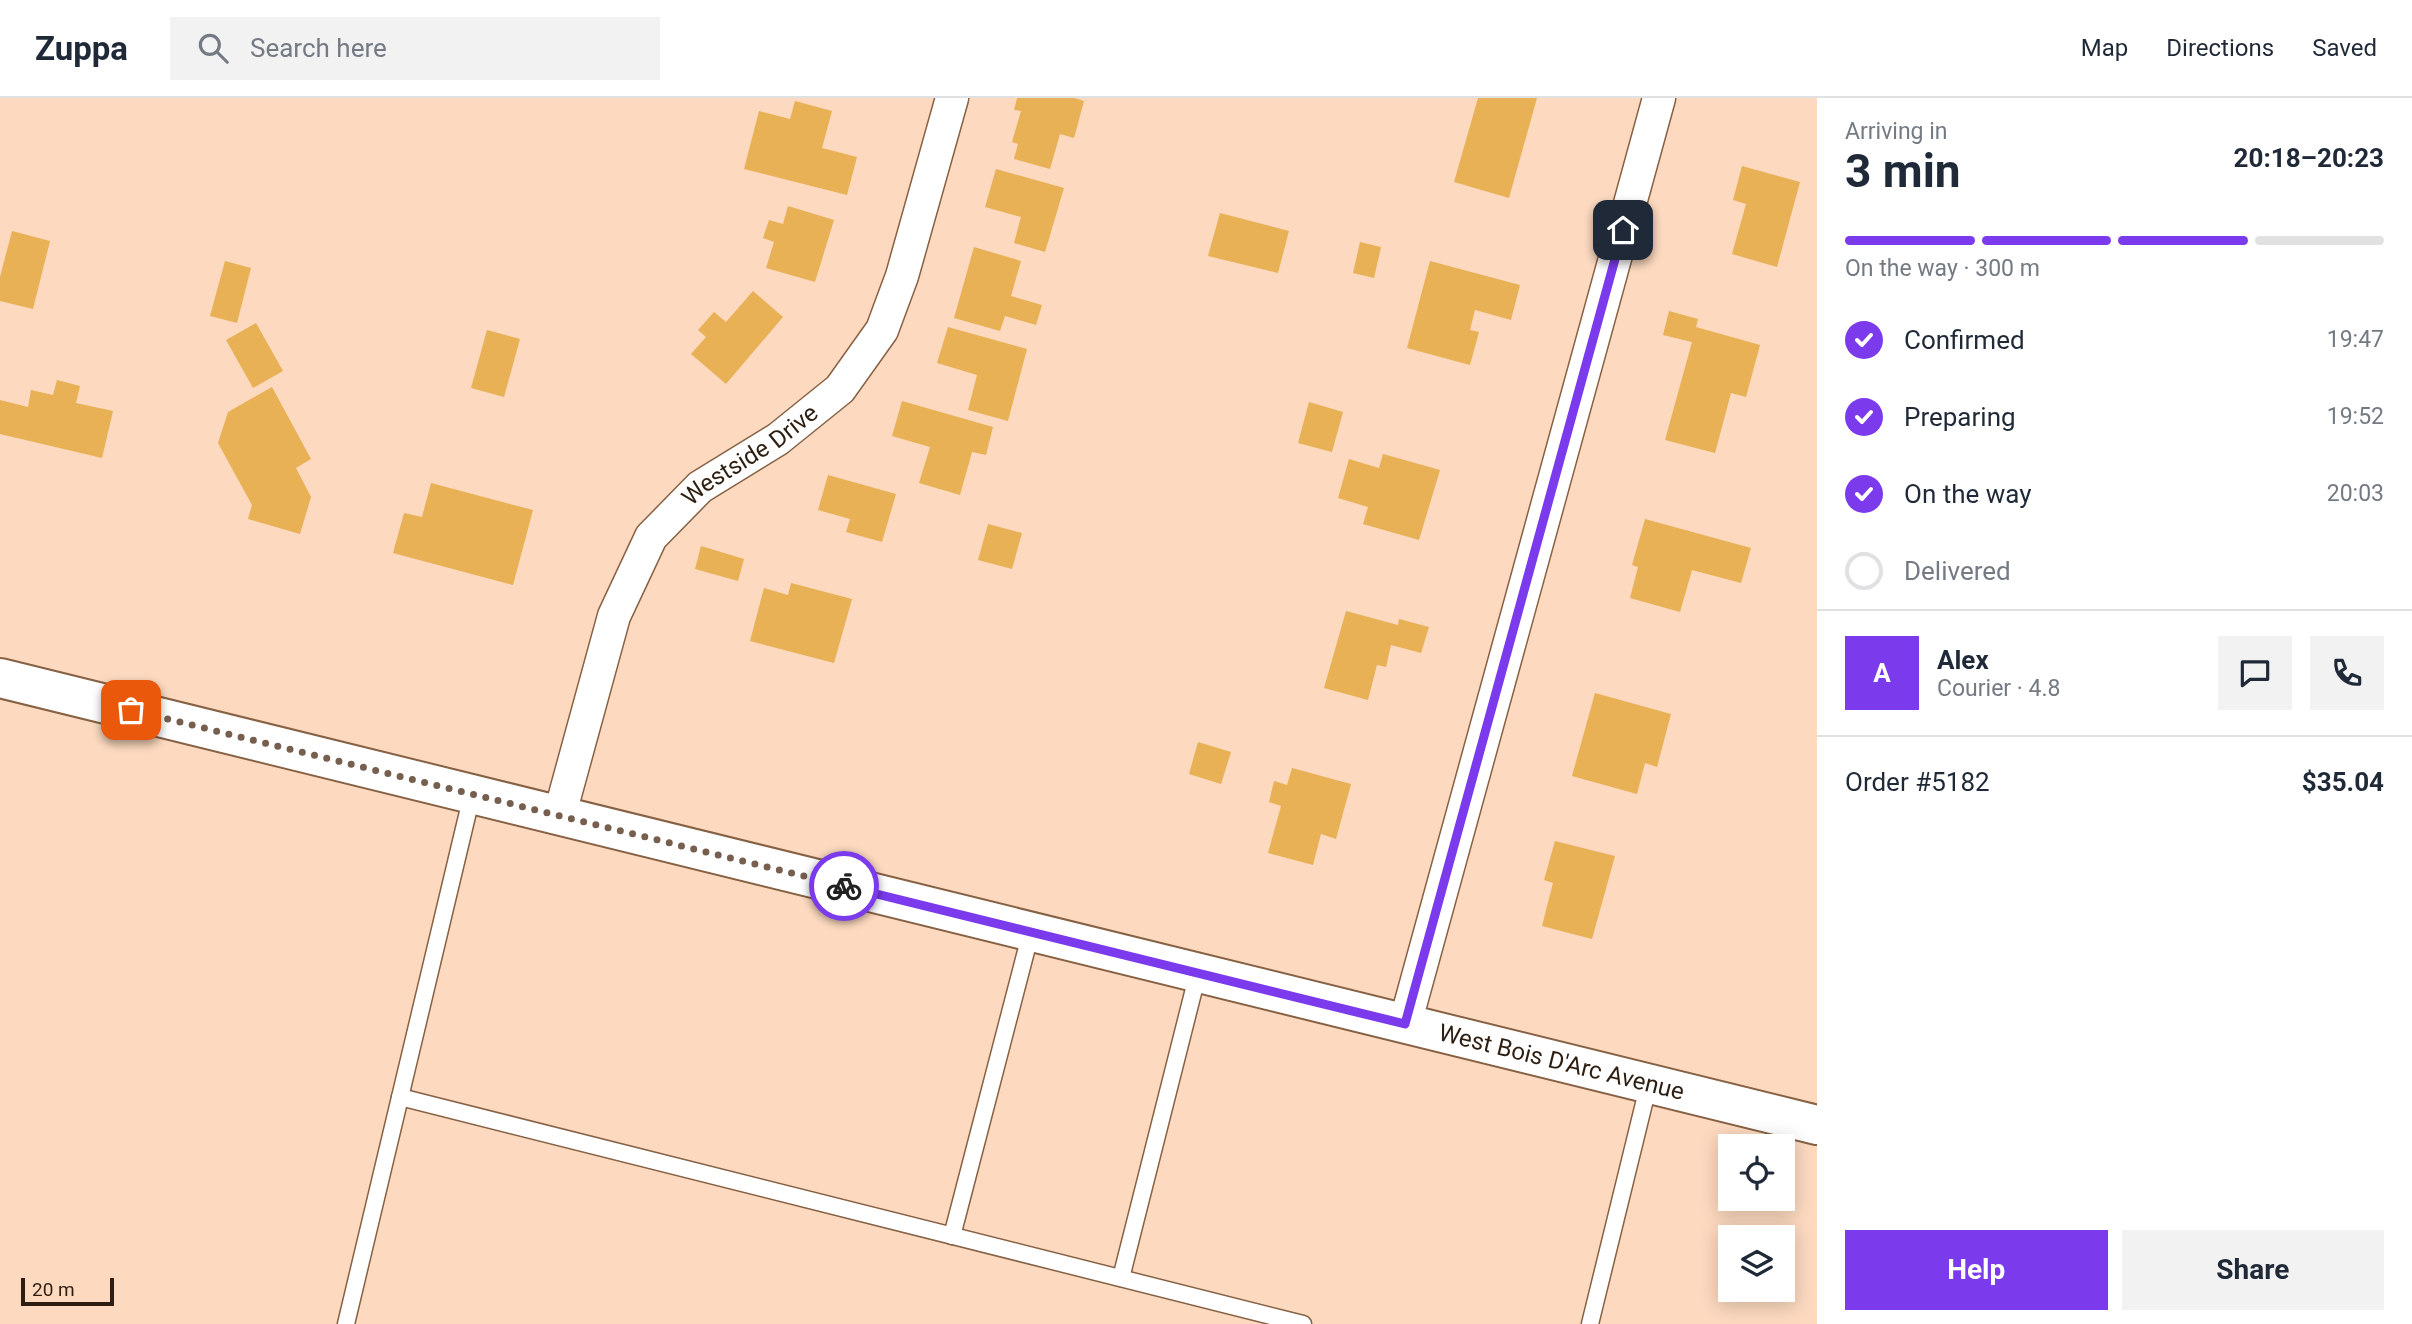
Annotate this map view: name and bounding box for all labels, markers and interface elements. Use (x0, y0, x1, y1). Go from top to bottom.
search box (170, 17, 660, 80)
text: Zuppa (35, 29, 128, 68)
icon: search (194, 29, 232, 67)
text: Search here (250, 33, 387, 63)
text: Map (2081, 34, 2128, 62)
text: Directions (2166, 34, 2274, 62)
text: Saved (2312, 34, 2377, 62)
text: Arriving in (1845, 118, 1948, 145)
text: 20:18–20:23 (2234, 143, 2384, 173)
text: 3 min (1845, 144, 1961, 198)
pin (1593, 200, 1653, 260)
icon: home (1604, 211, 1642, 249)
text: On the way · 300 m (1845, 255, 2040, 282)
icon: check (1845, 321, 1883, 359)
text: Confirmed (1904, 325, 2025, 355)
text: 19:47 (2327, 326, 2384, 353)
icon: check (1845, 398, 1883, 436)
street label: Westside Drive (676, 399, 823, 511)
text: Preparing (1904, 402, 2016, 432)
text: 19:52 (2327, 403, 2384, 430)
icon: check (1845, 475, 1883, 513)
text: On the way (1904, 479, 2032, 509)
text: 20:03 (2327, 480, 2384, 507)
text: Delivered (1904, 556, 2011, 586)
button: chat (2218, 636, 2292, 710)
button: phone (2310, 636, 2384, 710)
text: Alex (1937, 645, 1989, 675)
text: A (1873, 658, 1891, 688)
text: Courier · 4.8 (1937, 675, 2060, 702)
pin (101, 680, 161, 740)
icon: bag (112, 691, 150, 729)
text: Order #5182 (1845, 767, 1990, 797)
text: $35.04 (2302, 767, 2384, 797)
courier (809, 851, 879, 921)
icon: bike (825, 867, 863, 905)
street label: West Bois D'Arc Avenue (1436, 1018, 1687, 1106)
map controls (1718, 1134, 1795, 1302)
button: locate (1718, 1134, 1795, 1211)
button: layers (1718, 1225, 1795, 1302)
button: Help (1845, 1230, 2108, 1310)
button: Share (2122, 1230, 2384, 1310)
scale bar (21, 1275, 114, 1307)
text: 20 m (32, 1278, 75, 1301)

